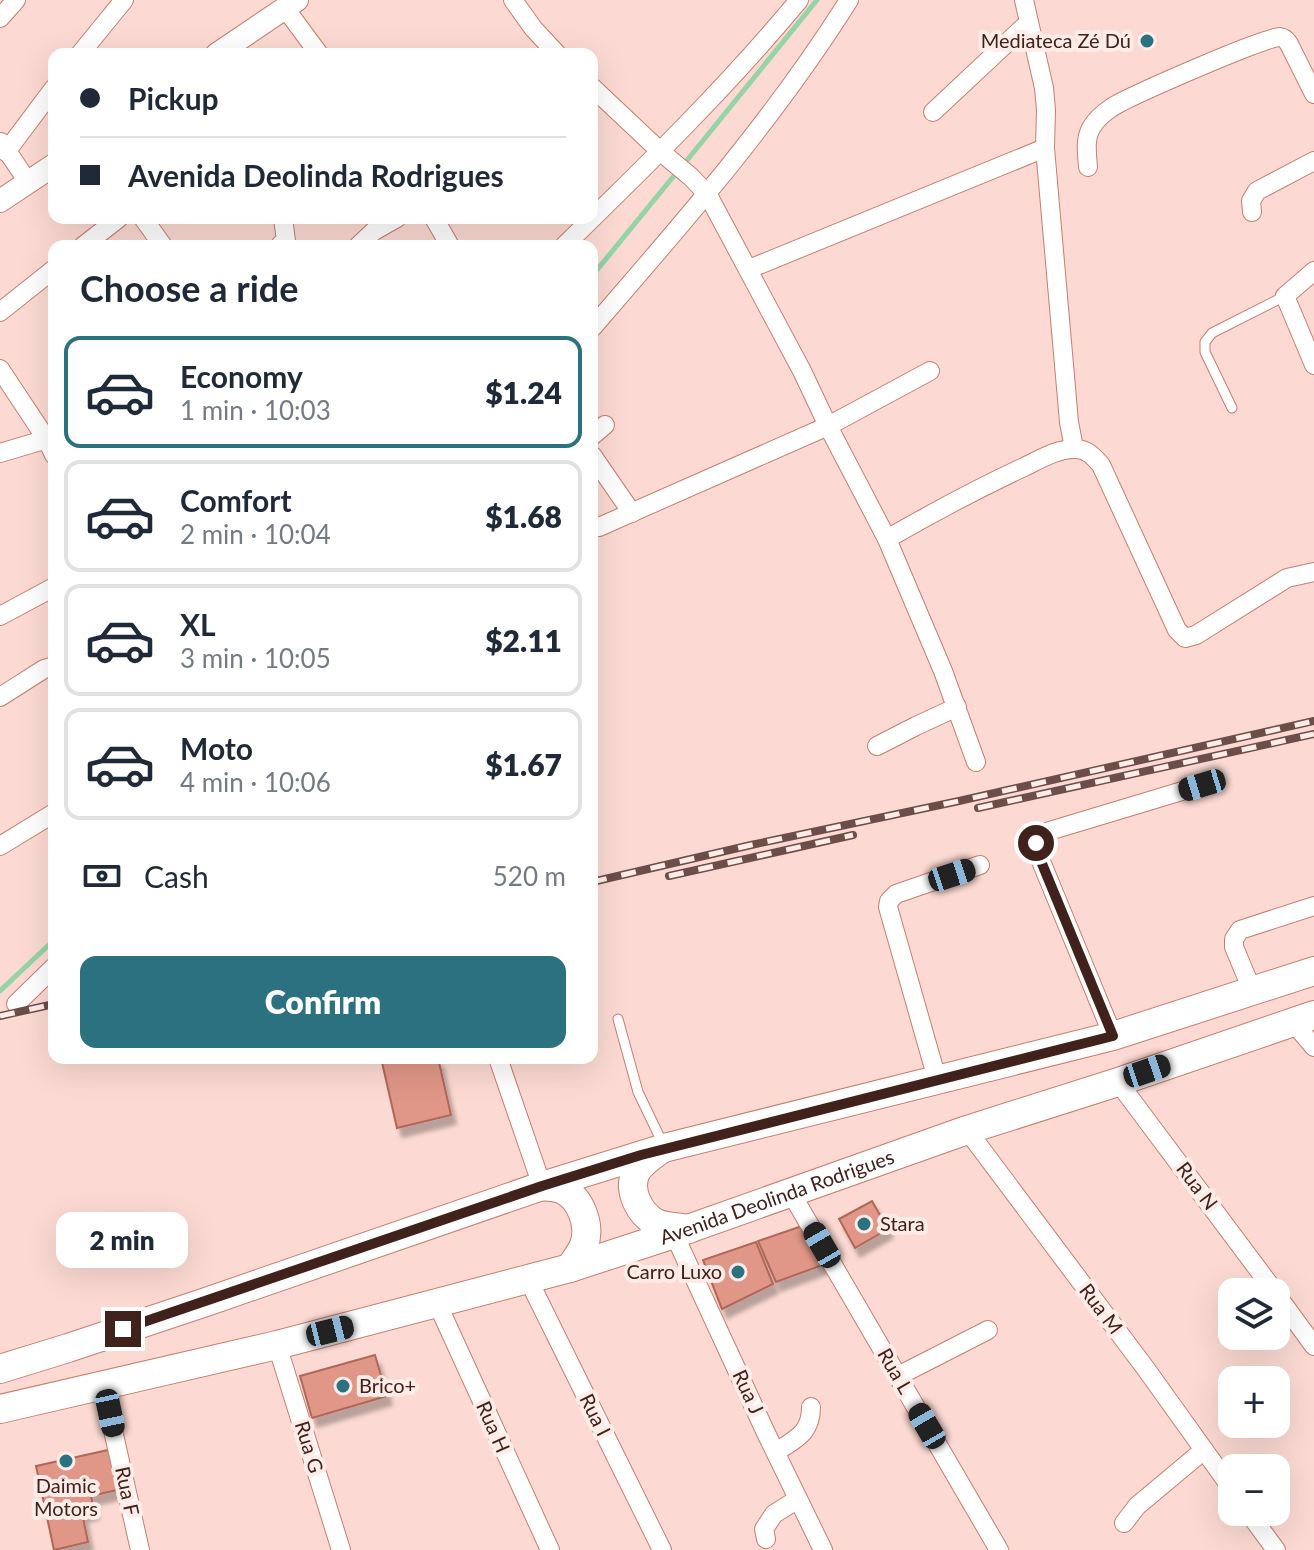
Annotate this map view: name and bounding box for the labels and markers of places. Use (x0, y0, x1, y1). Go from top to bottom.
place label: Mediateca Zé Dú (981, 28, 1131, 52)
marker: Mediateca Zé Dú (1138, 32, 1156, 50)
place label: Stara (880, 1211, 925, 1235)
marker: Stara (855, 1215, 873, 1233)
place label: Carro Luxo (626, 1259, 722, 1283)
marker: Carro Luxo (729, 1263, 747, 1281)
place label: Brico+ (359, 1373, 416, 1397)
marker: Brico+ (334, 1377, 352, 1395)
marker: Daimic Motors (57, 1452, 75, 1470)
place label: Daimic Motors (34, 1473, 98, 1520)

